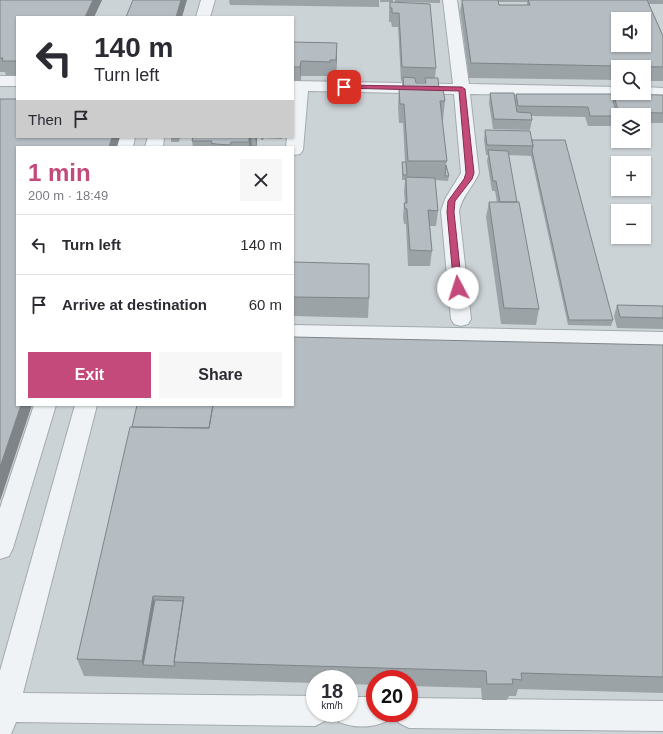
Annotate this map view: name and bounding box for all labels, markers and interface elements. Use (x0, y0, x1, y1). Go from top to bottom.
map controls (611, 12, 651, 244)
button: sound (611, 12, 651, 52)
icon: left (28, 32, 80, 84)
text: 140 m (94, 32, 173, 63)
button: search (611, 60, 651, 100)
text: Turn left (94, 65, 159, 85)
pin (327, 70, 361, 104)
icon: arrive (333, 76, 355, 98)
icon: arrive (70, 108, 92, 130)
button: layers (611, 108, 651, 148)
text: Then (28, 111, 62, 128)
button: + (611, 156, 651, 196)
text: 1 min (28, 159, 91, 186)
button: close (240, 159, 282, 201)
text: 200 m · 18:49 (28, 188, 108, 203)
button: − (611, 204, 651, 244)
icon: left (28, 234, 50, 256)
text: Turn left (62, 236, 121, 253)
text: 140 m (240, 236, 282, 253)
position arrow (437, 267, 479, 309)
icon: arrive (28, 294, 50, 316)
text: Arrive at destination (62, 296, 207, 313)
text: 60 m (249, 296, 282, 313)
button: Exit (28, 352, 151, 398)
button: Share (159, 352, 282, 398)
speed limit sign: 20 (366, 670, 418, 722)
text: 18 (321, 680, 343, 702)
text: km/h (321, 700, 343, 711)

